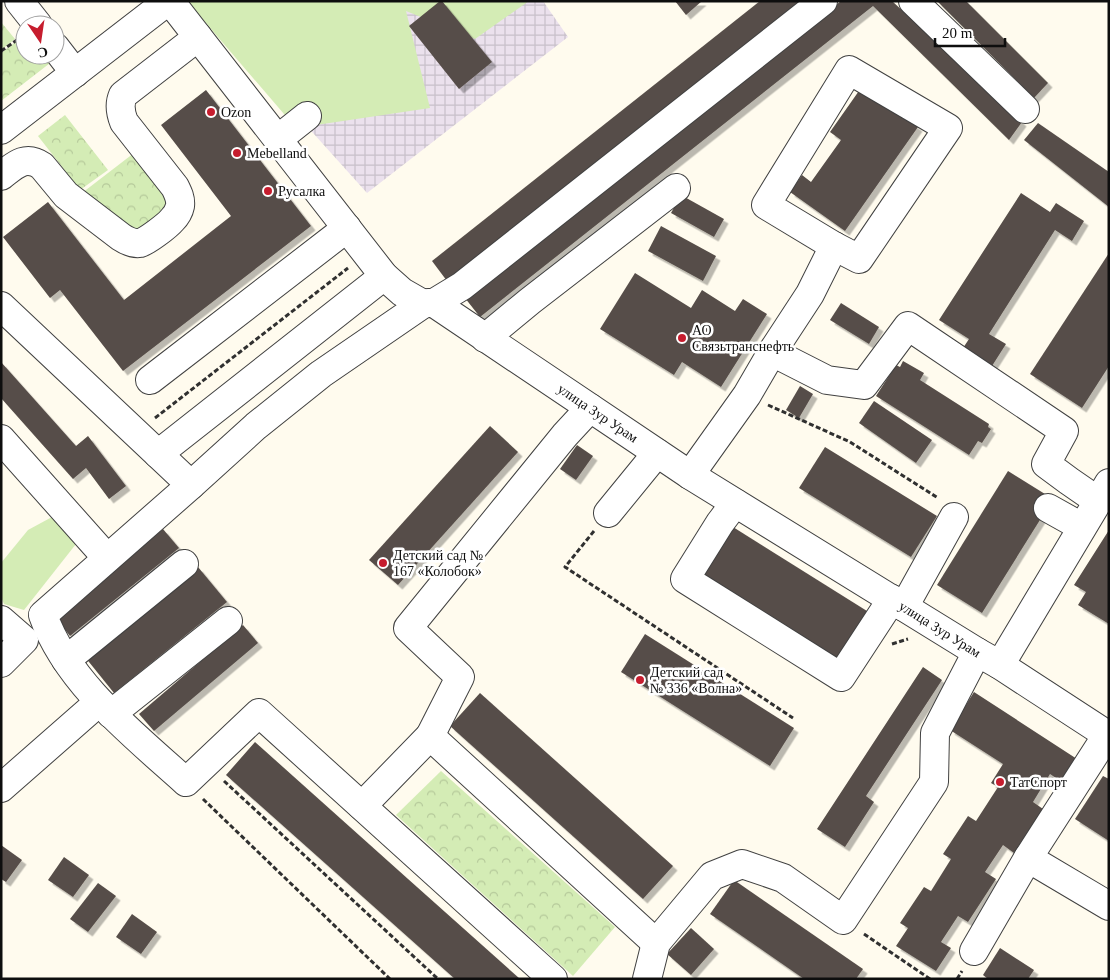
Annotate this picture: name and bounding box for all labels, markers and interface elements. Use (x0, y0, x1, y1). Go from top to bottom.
north arrow (15, 15, 65, 65)
scale bar (935, 15, 1005, 47)
text: 20 m (942, 25, 973, 41)
text: С (36, 44, 49, 61)
place label: Ozon (221, 105, 251, 120)
marker: Ozon (205, 106, 217, 118)
place label: Mebelland (247, 146, 307, 161)
marker: Mebelland (231, 147, 243, 159)
place label: Русалка (278, 184, 326, 199)
marker: Русалка (262, 185, 274, 197)
place label: АО Связьтранснефть (692, 323, 794, 354)
marker: АО Связьтранснефть (676, 332, 688, 344)
street label: улица Зур Урам (555, 381, 641, 446)
place label: Детский сад № 167 «Колобок» (393, 548, 483, 579)
marker: Детский сад № 167 «Колобок» (377, 557, 389, 569)
street label: улица Зур Урам (896, 598, 983, 661)
place label: Детский сад № 336 «Волна» (650, 665, 742, 696)
marker: Детский сад № 336 «Волна» (634, 674, 646, 686)
place label: ТатСпорт (1010, 775, 1067, 790)
marker: ТатСпорт (994, 776, 1006, 788)

